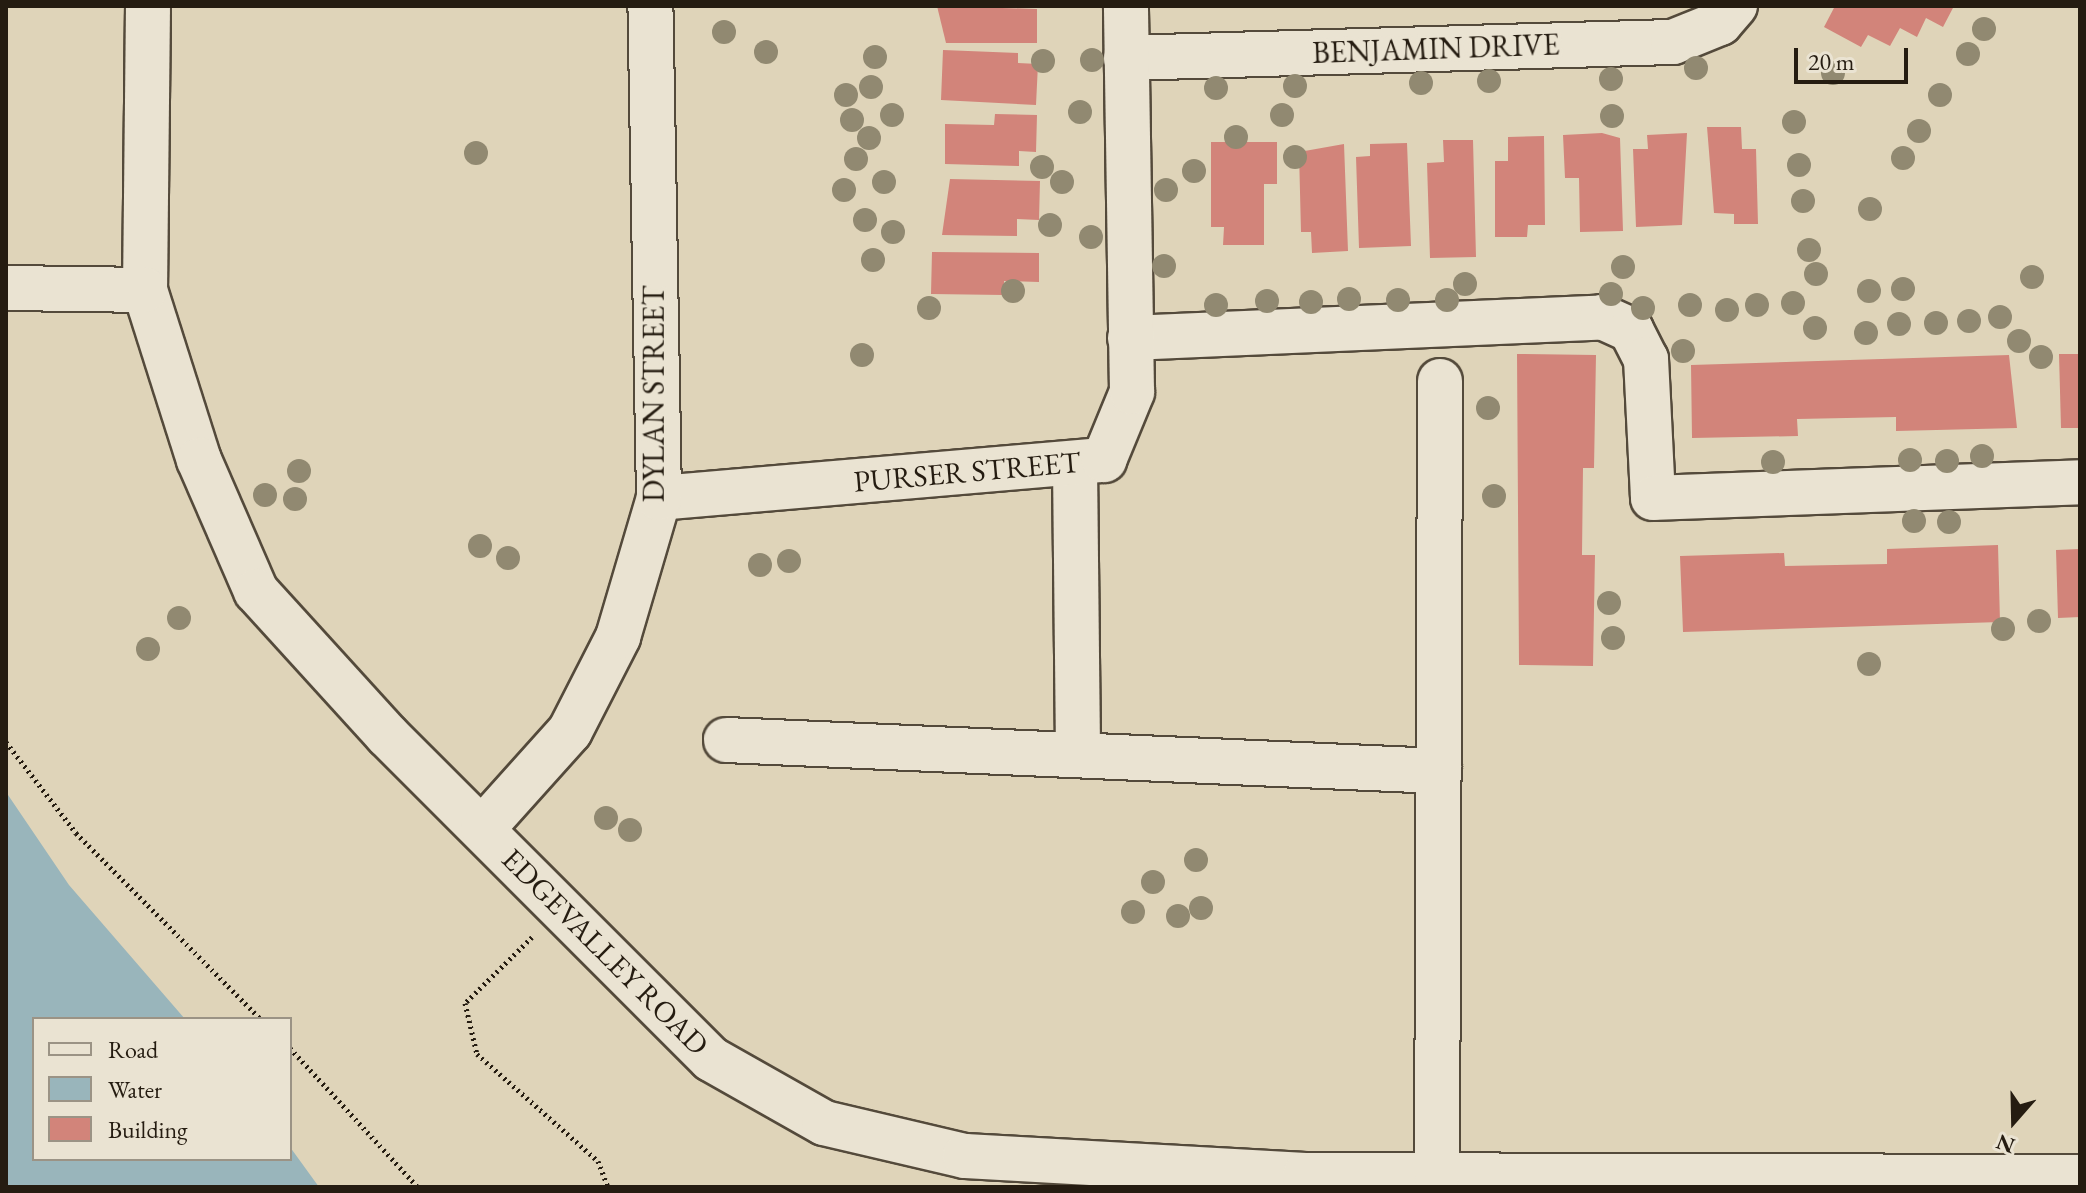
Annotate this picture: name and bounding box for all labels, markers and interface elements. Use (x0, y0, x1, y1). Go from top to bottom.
street label: BENJAMIN DRIVE (1312, 27, 1560, 71)
scale bar (1798, 32, 1912, 82)
text: 20 m (1808, 46, 1855, 77)
street label: DYLAN STREET (636, 286, 672, 502)
street label: PURSER STREET (852, 444, 1082, 500)
street label: EDGEVALLEY ROAD (494, 841, 716, 1063)
legend (32, 1017, 292, 1161)
text: Road (108, 1034, 158, 1065)
text: Water (108, 1074, 162, 1105)
north arrow (1974, 1081, 2054, 1161)
text: Building (108, 1114, 188, 1145)
text: N (1992, 1127, 2019, 1161)

